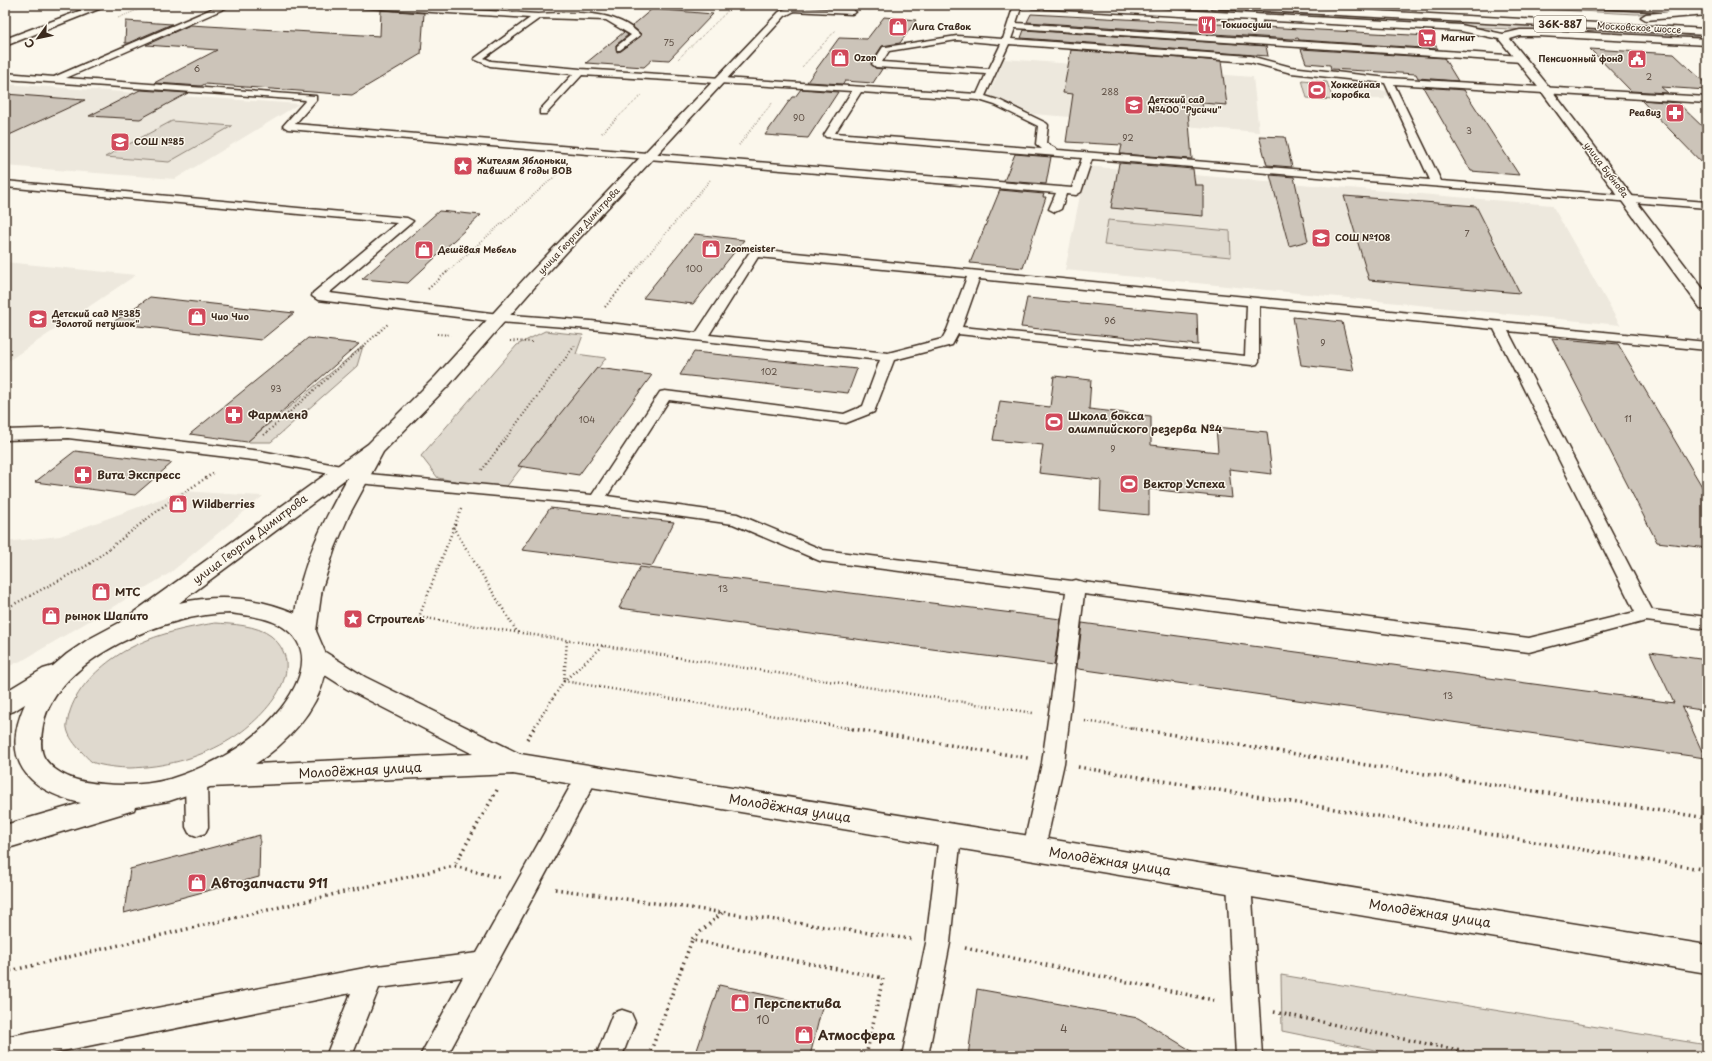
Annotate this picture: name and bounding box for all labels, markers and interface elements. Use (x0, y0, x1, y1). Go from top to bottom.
restaurant icon: Токиосуши (1196, 14, 1218, 36)
shop icon: Лига Ставок (887, 16, 909, 38)
road number: 36К-887 (1534, 16, 1586, 32)
place label: Токиосуши (1221, 17, 1272, 31)
north arrow (18, 18, 58, 58)
street label: Московское шоссе (1597, 18, 1682, 36)
place label: Лига Ставок (912, 19, 971, 33)
supermarket icon: Магнит (1416, 27, 1438, 49)
place label: Магнит (1441, 30, 1476, 44)
house number: 75 (664, 35, 674, 49)
text: С (20, 36, 39, 52)
shop icon: Ozon (829, 47, 851, 69)
public building icon: Пенсионный фонд (1626, 48, 1648, 70)
place label: Ozon (854, 50, 877, 64)
place label: Пенсионный фонд (1539, 51, 1624, 65)
house number: 6 (194, 61, 200, 75)
house number: 2 (1646, 69, 1652, 83)
place label: Хоккейная коробка (1331, 77, 1380, 101)
sports icon: Хоккейная коробка (1306, 79, 1328, 101)
house number: 288 (1101, 84, 1119, 98)
place label: Детский сад №400 "Русичи" (1147, 92, 1222, 116)
school or university icon: Детский сад №400 "Русичи" (1123, 94, 1145, 116)
pharmacy icon: Реавиз (1664, 102, 1686, 124)
place label: Реавиз (1629, 105, 1661, 119)
house number: 90 (793, 110, 805, 124)
house number: 3 (1466, 123, 1472, 137)
house number: 92 (1122, 130, 1134, 144)
school or university icon: СОШ №85 (109, 131, 131, 153)
place label: СОШ №85 (134, 134, 184, 148)
street label: улица Бубнова (1581, 139, 1633, 201)
place label: Жителям Яблоньки, павшим в годы ВОВ (477, 153, 572, 177)
place icon: Жителям Яблоньки, павшим в годы ВОВ (452, 155, 474, 177)
street label: улица Георгия Димитрова (534, 183, 623, 277)
house number: 7 (1464, 226, 1470, 240)
school or university icon: СОШ №108 (1310, 227, 1332, 249)
place label: СОШ №108 (1335, 230, 1391, 244)
shop icon: Zoomeister (700, 238, 722, 260)
shop icon: Дешёвая Мебель (413, 239, 435, 261)
place label: Zoomeister (725, 241, 776, 255)
place label: Дешёвая Мебель (437, 242, 516, 256)
house number: 100 (685, 261, 703, 275)
place label: Детский сад №385 "Золотой петушок" (51, 306, 141, 330)
shop icon: Чио Чио (186, 306, 208, 328)
school or university icon: Детский сад №385 "Золотой петушок" (27, 308, 49, 330)
place label: Чио Чио (211, 309, 249, 323)
house number: 96 (1104, 313, 1116, 327)
house number: 9 (1320, 335, 1326, 349)
house number: 102 (761, 364, 777, 378)
house number: 93 (271, 381, 282, 395)
pharmacy icon: Фармленд (223, 404, 245, 426)
place label: Фармленд (248, 406, 308, 423)
place label: Школа бокса олимпийского резерва №4 (1068, 407, 1223, 437)
sports icon: Школа бокса олимпийского резерва №4 (1043, 411, 1065, 433)
house number: 11 (1624, 411, 1632, 425)
house number: 104 (579, 412, 595, 426)
house number: 9 (1110, 441, 1116, 455)
pharmacy icon: Вита Экспресс (72, 464, 94, 486)
place label: Вита Экспресс (97, 466, 181, 483)
sports icon: Вектор Успеха (1118, 473, 1140, 495)
place label: Вектор Успеха (1143, 475, 1226, 492)
street label: улица Георгия Димитрова (189, 490, 311, 588)
shop icon: Wildberries (167, 493, 189, 515)
place label: Wildberries (192, 495, 255, 512)
shop icon: МТС (90, 581, 112, 603)
house number: 13 (718, 581, 728, 595)
place label: МТС (115, 583, 141, 600)
shop icon: рынок Шапито (40, 605, 62, 627)
place label: рынок Шапито (65, 607, 149, 624)
place icon: Строитель (342, 608, 364, 630)
place label: Строитель (367, 610, 425, 627)
house number: 13 (1443, 688, 1453, 702)
street label: Молодёжная улица (298, 757, 423, 782)
street label: Молодёжная улица (728, 788, 853, 827)
street label: Молодёжная улица (1048, 841, 1173, 880)
shop icon: Автозапчасти 911 (186, 872, 208, 894)
place label: Автозапчасти 911 (211, 873, 328, 892)
street label: Молодёжная улица (1368, 893, 1493, 932)
shop icon: Перспектива (729, 992, 751, 1014)
place label: Перспектива (754, 993, 841, 1012)
house number: 10 (757, 1011, 769, 1028)
house number: 4 (1060, 1020, 1068, 1037)
shop icon: Атмосфера (793, 1024, 815, 1046)
place label: Атмосфера (818, 1025, 895, 1044)

